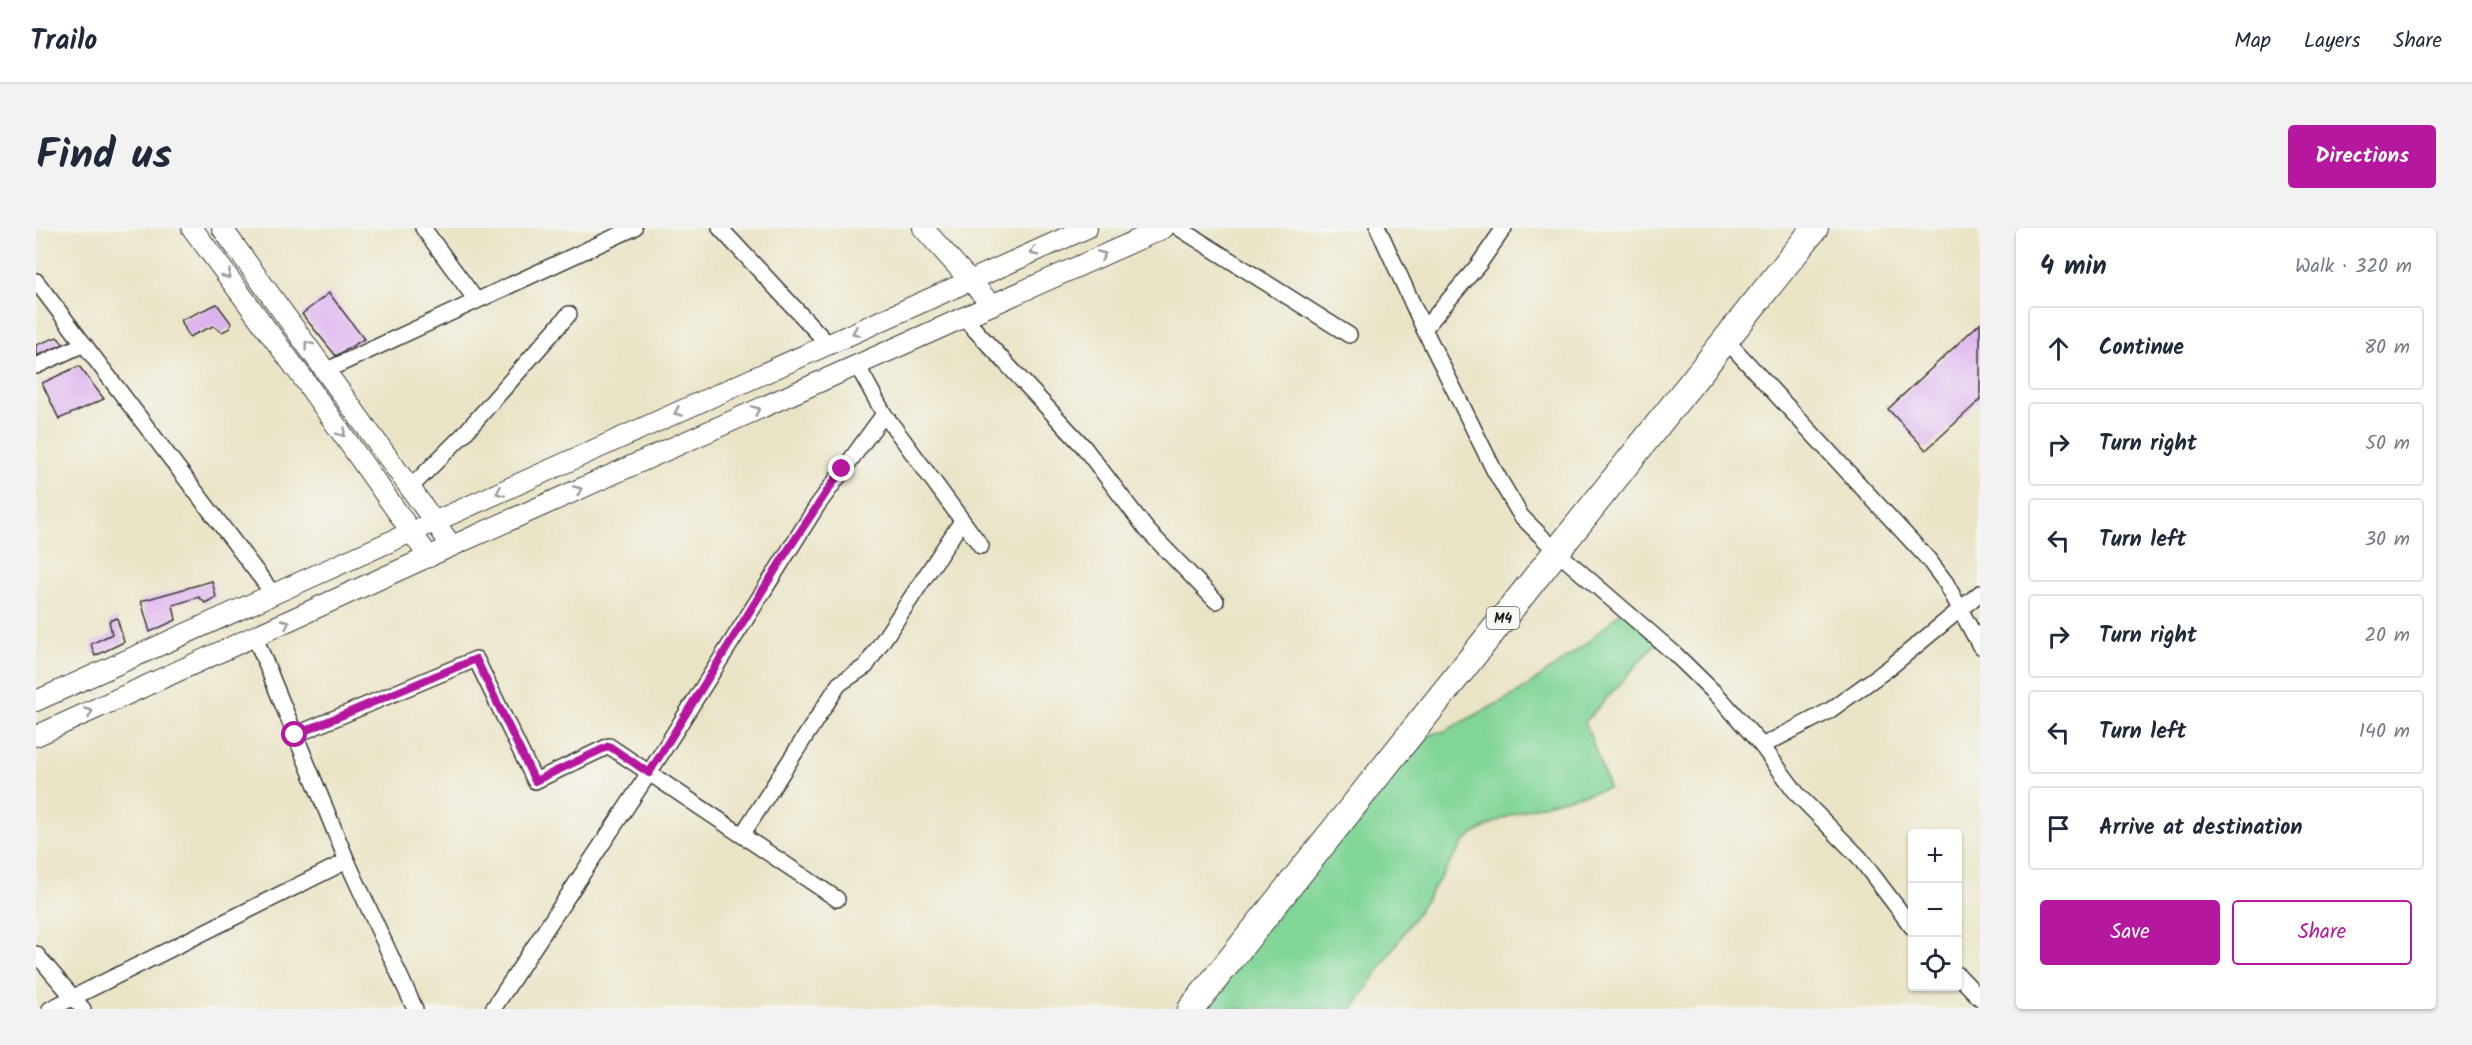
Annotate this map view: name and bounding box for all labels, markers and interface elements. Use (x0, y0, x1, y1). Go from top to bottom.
text: Trailo (30, 19, 97, 64)
text: Map (2234, 25, 2271, 58)
text: Layers (2304, 25, 2360, 58)
text: Share (2393, 25, 2442, 58)
text: Find us (36, 123, 172, 190)
button: Directions (2288, 125, 2436, 188)
one-way arrow (1029, 245, 1040, 257)
text: 4 min (2040, 246, 2107, 288)
one-way arrow (1096, 250, 1107, 262)
text: Walk · 320 m (2295, 251, 2412, 283)
one-way arrow (220, 269, 231, 280)
one-way arrow (852, 325, 863, 337)
text: Continue (2099, 331, 2184, 366)
icon: ahead (2042, 332, 2075, 365)
text: 80 m (2364, 332, 2410, 364)
one-way arrow (304, 340, 315, 351)
one-way arrow (674, 405, 685, 417)
one-way arrow (750, 405, 761, 417)
one-way arrow (335, 426, 346, 437)
text: Turn right (2099, 427, 2197, 462)
icon: right (2042, 428, 2075, 461)
text: 50 m (2365, 428, 2410, 460)
route end (828, 455, 854, 481)
one-way arrow (496, 485, 507, 497)
one-way arrow (572, 485, 583, 497)
text: Turn left (2099, 523, 2186, 558)
icon: left (2042, 524, 2075, 557)
text: 30 m (2365, 524, 2410, 556)
road number: M4 (1486, 607, 1520, 629)
one-way arrow (280, 618, 291, 630)
text: Turn right (2099, 619, 2197, 654)
icon: right (2042, 620, 2075, 653)
text: 20 m (2364, 620, 2410, 652)
one-way arrow (83, 707, 94, 719)
text: Turn left (2099, 715, 2186, 750)
icon: left (2042, 716, 2075, 749)
text: 140 m (2359, 716, 2410, 748)
route start (281, 721, 307, 747)
text: Arrive at destination (2099, 811, 2302, 846)
icon: arrive (2042, 812, 2075, 845)
map controls (1908, 829, 1962, 991)
button: + (1908, 829, 1962, 883)
button: − (1908, 883, 1962, 937)
button: Save (2040, 900, 2220, 965)
button: Share (2232, 900, 2412, 965)
button: locate (1908, 937, 1962, 991)

